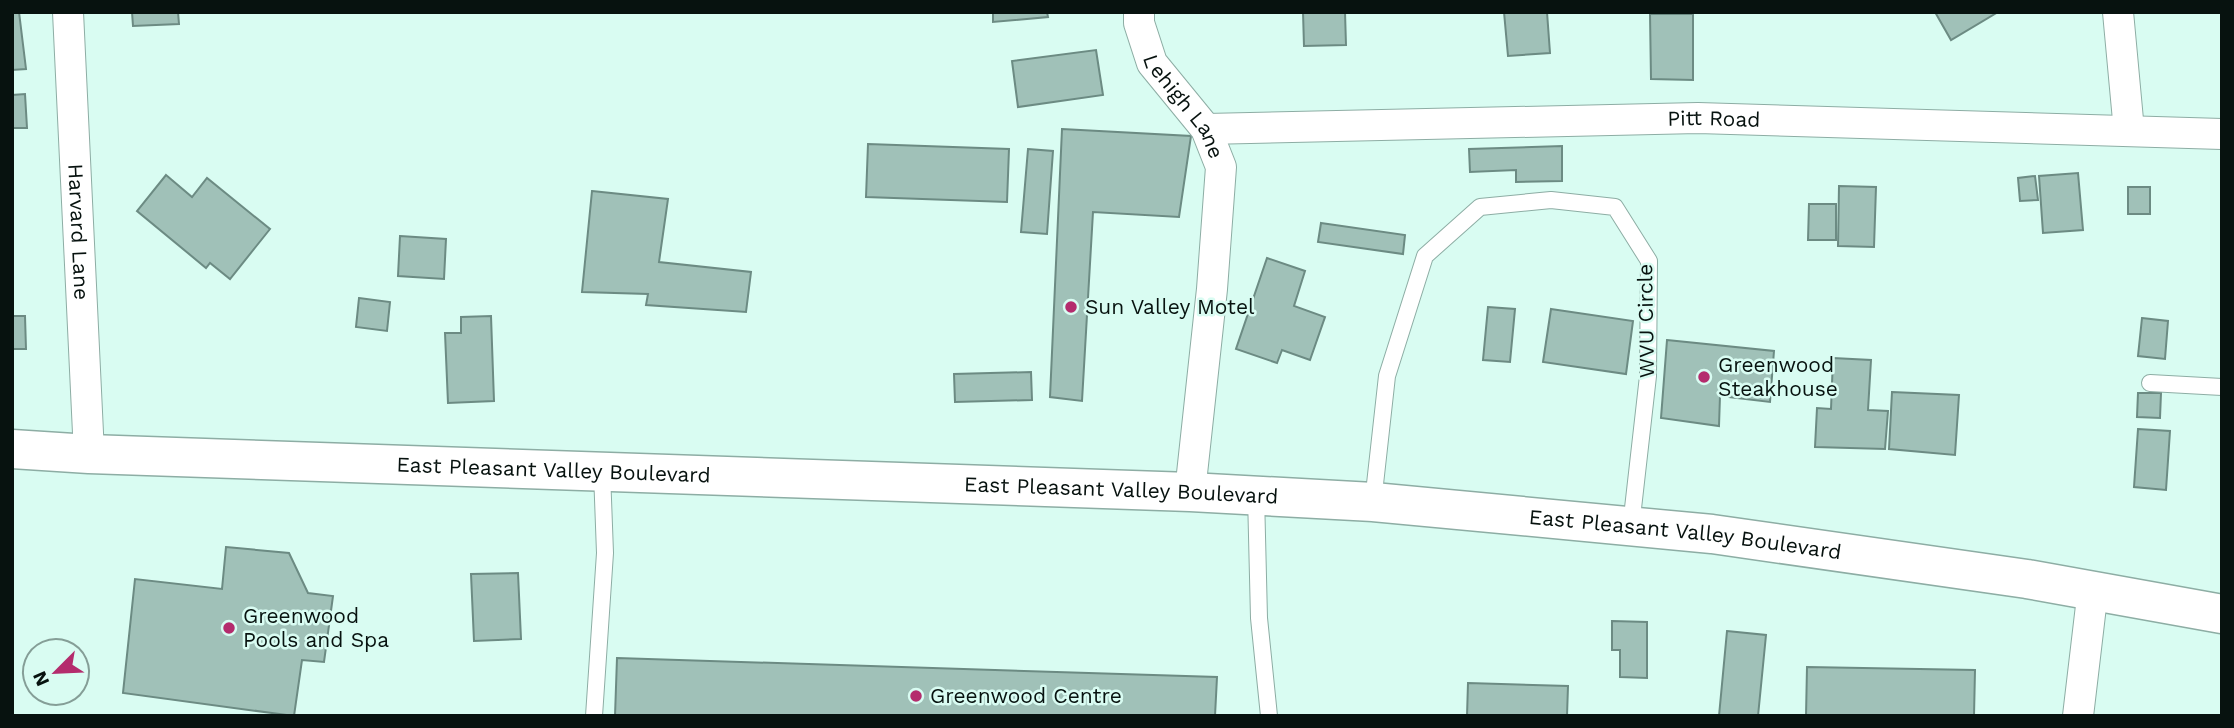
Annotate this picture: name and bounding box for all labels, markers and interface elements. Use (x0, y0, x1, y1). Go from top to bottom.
street label: Lehigh Lane (1138, 51, 1229, 162)
street label: Pitt Road (1667, 105, 1761, 132)
street label: Harvard Lane (63, 163, 95, 300)
street label: WVU Circle (1632, 264, 1659, 378)
place label: Sun Valley Motel (1085, 294, 1255, 319)
marker: Sun Valley Motel (1063, 299, 1079, 315)
place label: Greenwood Steakhouse (1718, 352, 1838, 401)
marker: Greenwood Steakhouse (1696, 369, 1712, 385)
street label: East Pleasant Valley Boulevard (396, 452, 711, 487)
street label: East Pleasant Valley Boulevard (964, 471, 1279, 509)
street label: East Pleasant Valley Boulevard (1528, 504, 1843, 564)
place label: Greenwood Pools and Spa (243, 603, 389, 652)
marker: Greenwood Pools and Spa (221, 620, 237, 636)
north arrow (21, 637, 91, 707)
text: N (28, 668, 54, 690)
place label: Greenwood Centre (930, 683, 1122, 708)
marker: Greenwood Centre (908, 688, 924, 704)

